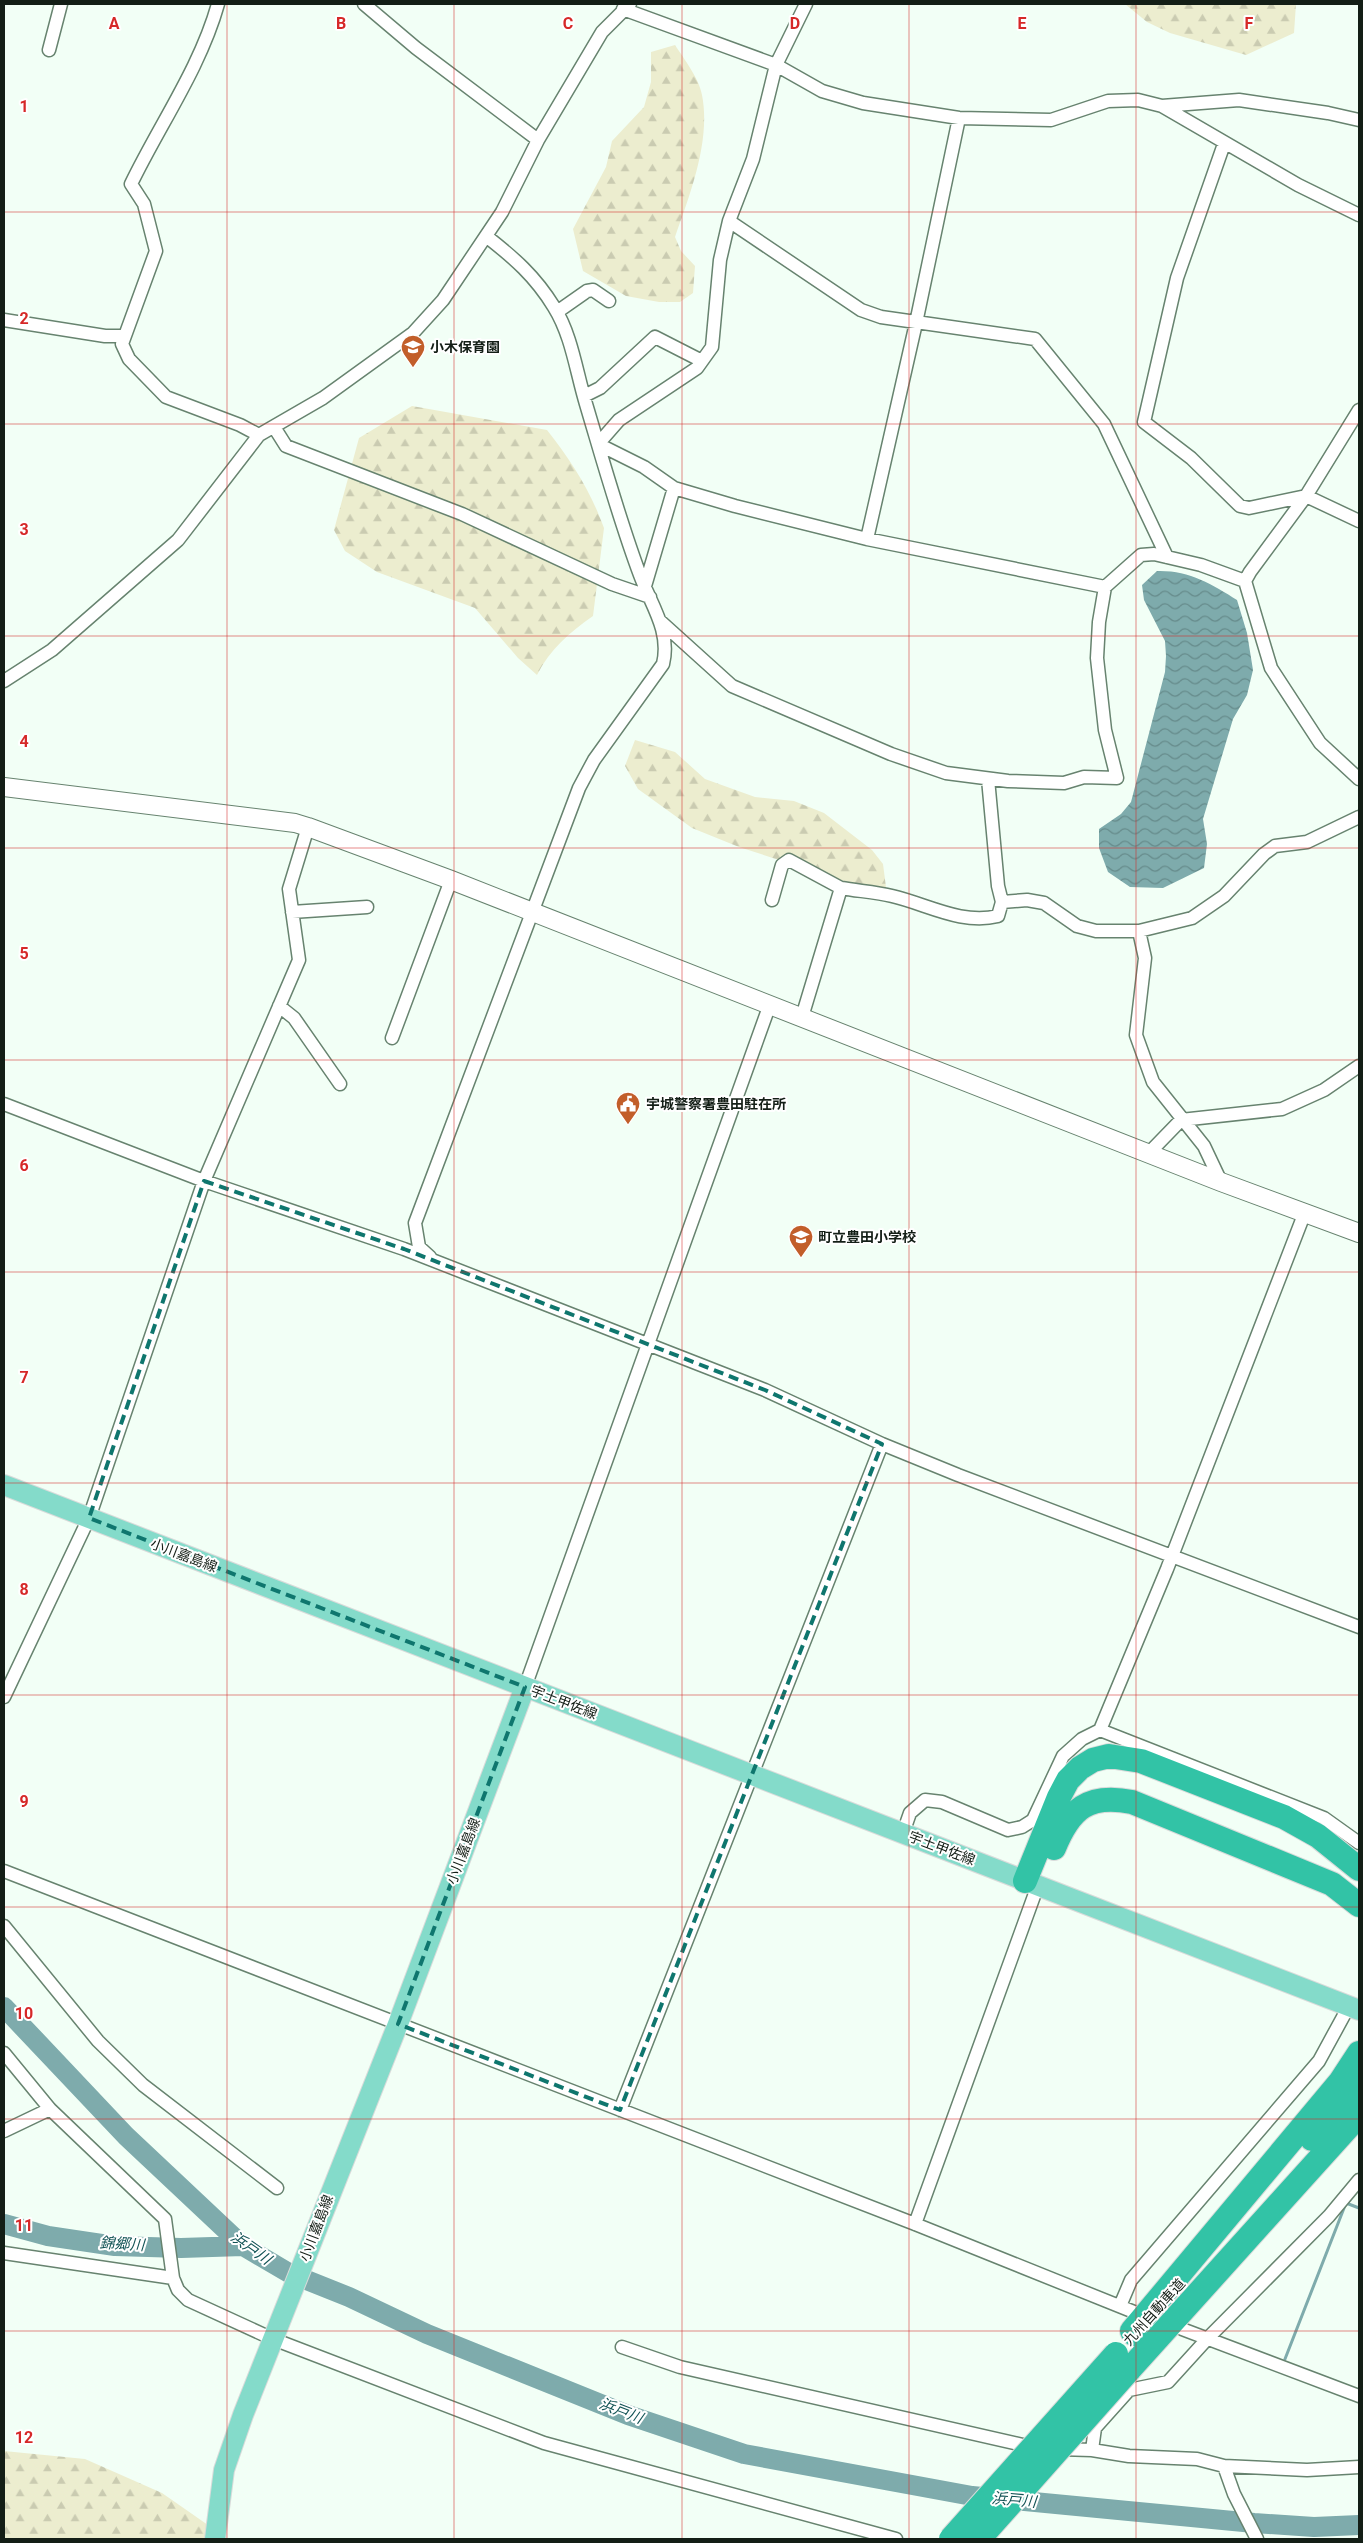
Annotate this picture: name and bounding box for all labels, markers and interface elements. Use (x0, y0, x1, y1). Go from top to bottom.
text: A (109, 14, 120, 33)
text: B (336, 14, 346, 33)
text: C (563, 14, 573, 33)
text: D (790, 14, 800, 33)
text: E (1018, 14, 1027, 33)
text: F (1245, 14, 1254, 33)
text: 1 (19, 97, 29, 116)
text: 2 (19, 309, 29, 328)
school or university icon: 小木保育園 (400, 334, 426, 368)
place label: 小木保育園 (430, 339, 500, 355)
text: 3 (19, 520, 29, 539)
text: 4 (19, 732, 29, 751)
text: 5 (19, 944, 29, 963)
public building icon: 宇城警察署豊田駐在所 (615, 1091, 641, 1125)
place label: 宇城警察署豊田駐在所 (646, 1096, 786, 1112)
text: 6 (19, 1156, 29, 1175)
school or university icon: 町立豊田小学校 (788, 1224, 814, 1258)
place label: 町立豊田小学校 (818, 1229, 916, 1245)
text: 7 (19, 1368, 29, 1387)
street label: 小川嘉島線 (148, 1535, 220, 1575)
text: 8 (19, 1580, 29, 1599)
street label: 宇土甲佐線 (528, 1682, 600, 1722)
text: 9 (19, 1792, 29, 1811)
street label: 小川嘉島線 (443, 1815, 483, 1887)
street label: 宇土甲佐線 (906, 1828, 978, 1868)
text: 10 (15, 2004, 33, 2023)
street label: 小川嘉島線 (296, 2192, 336, 2264)
text: 11 (15, 2216, 33, 2235)
water label: 浜戸川 (227, 2228, 276, 2269)
water label: 錦郷川 (99, 2234, 147, 2254)
street label: 九州自動車道 (1120, 2275, 1188, 2349)
water label: 浜戸川 (597, 2395, 647, 2428)
text: 12 (15, 2428, 33, 2447)
water label: 浜戸川 (991, 2489, 1039, 2511)

